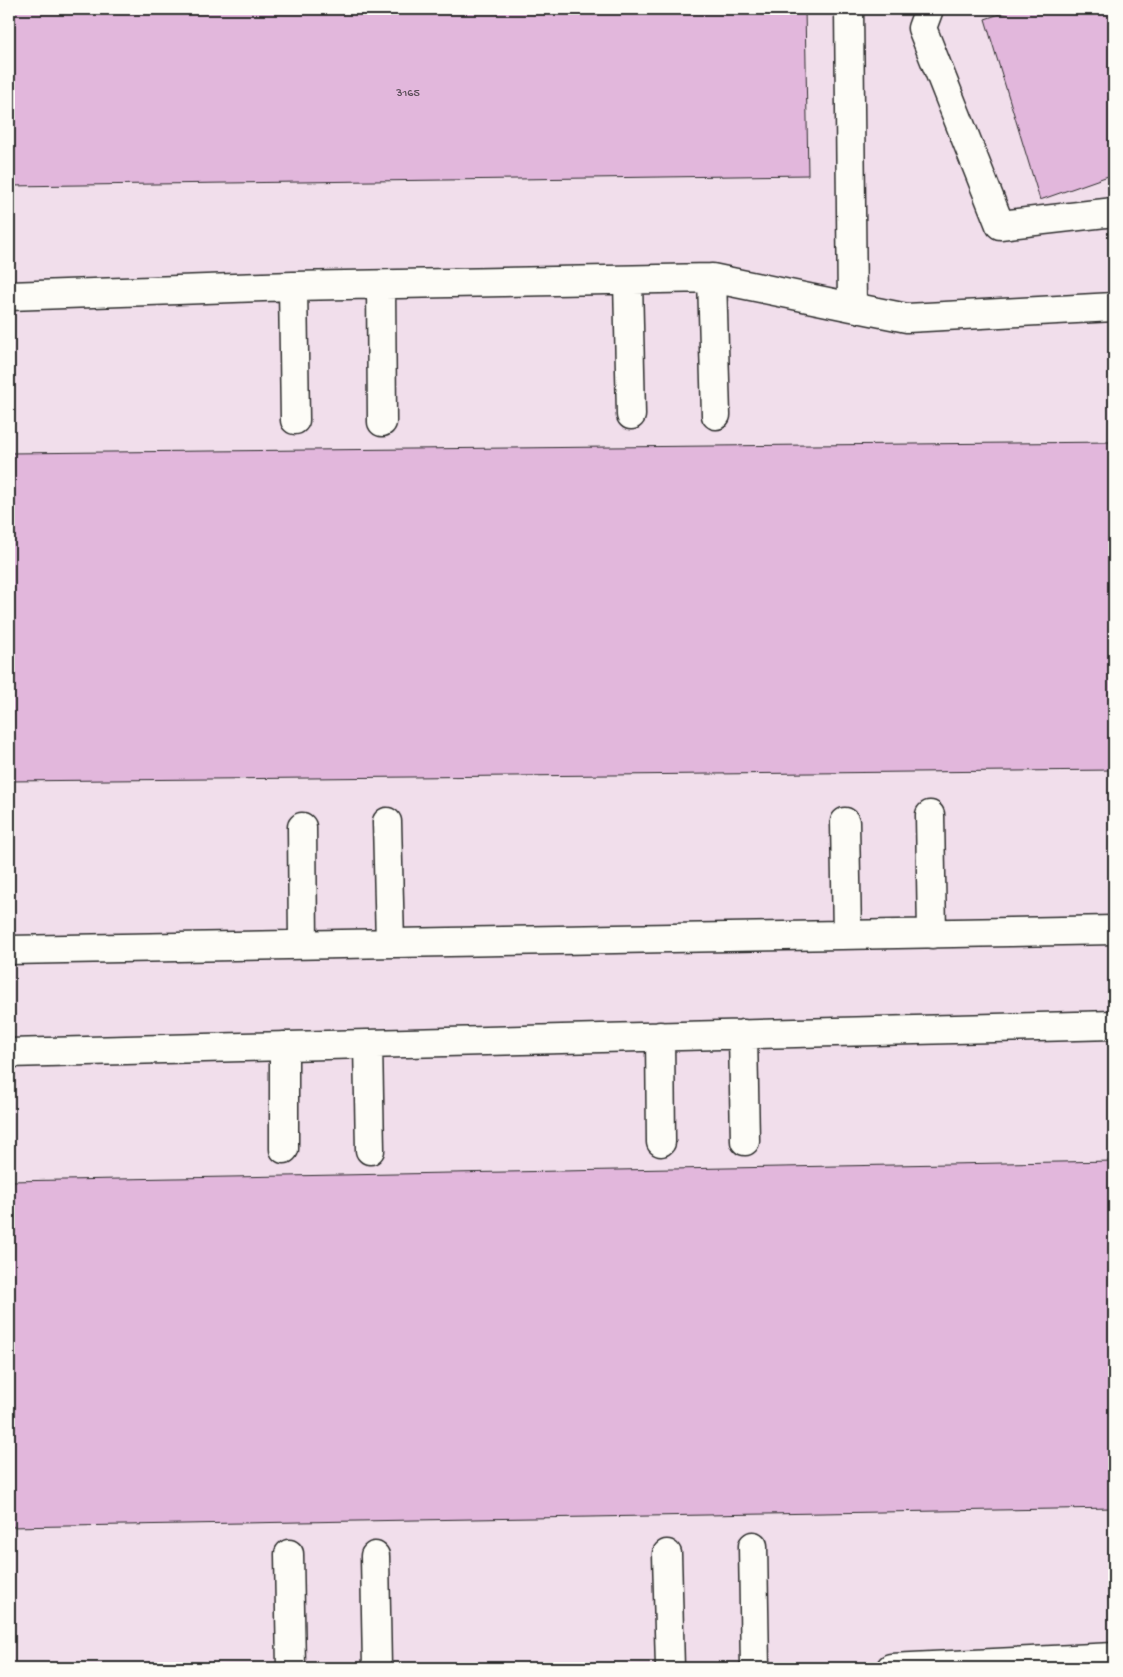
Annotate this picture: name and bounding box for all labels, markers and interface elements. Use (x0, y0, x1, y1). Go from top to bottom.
house number: 3165 (395, 87, 420, 101)

